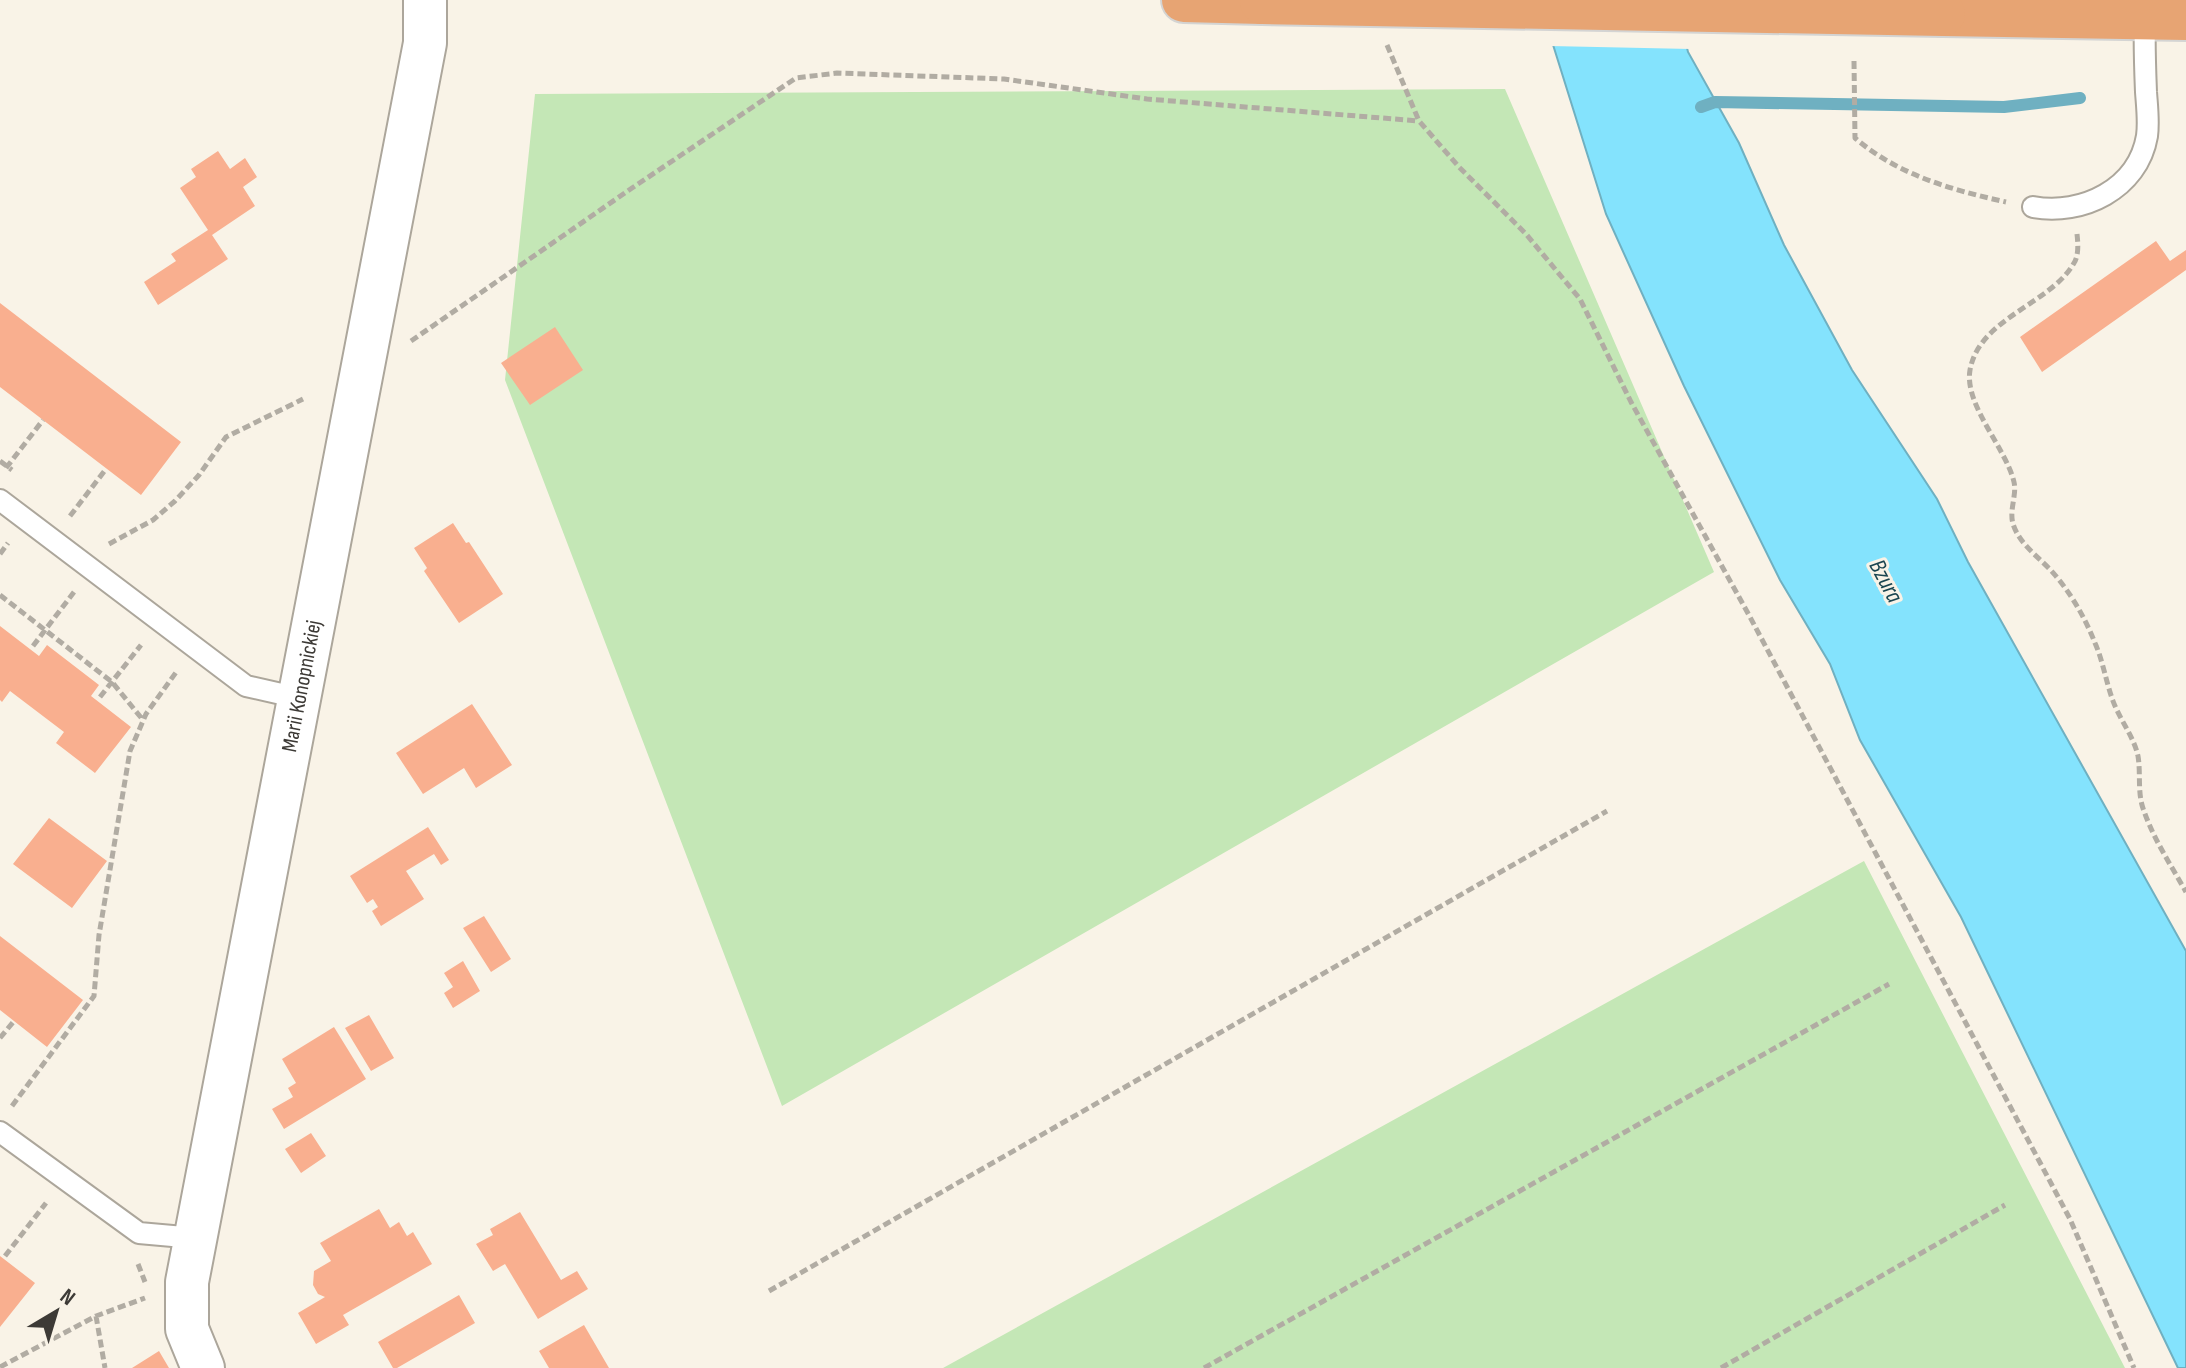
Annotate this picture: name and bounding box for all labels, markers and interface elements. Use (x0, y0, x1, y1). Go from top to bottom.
water label: Bzura (1863, 554, 1909, 608)
street label: Marii Konopnickiej (276, 618, 327, 754)
north arrow (16, 1272, 96, 1352)
text: N (54, 1283, 80, 1312)

